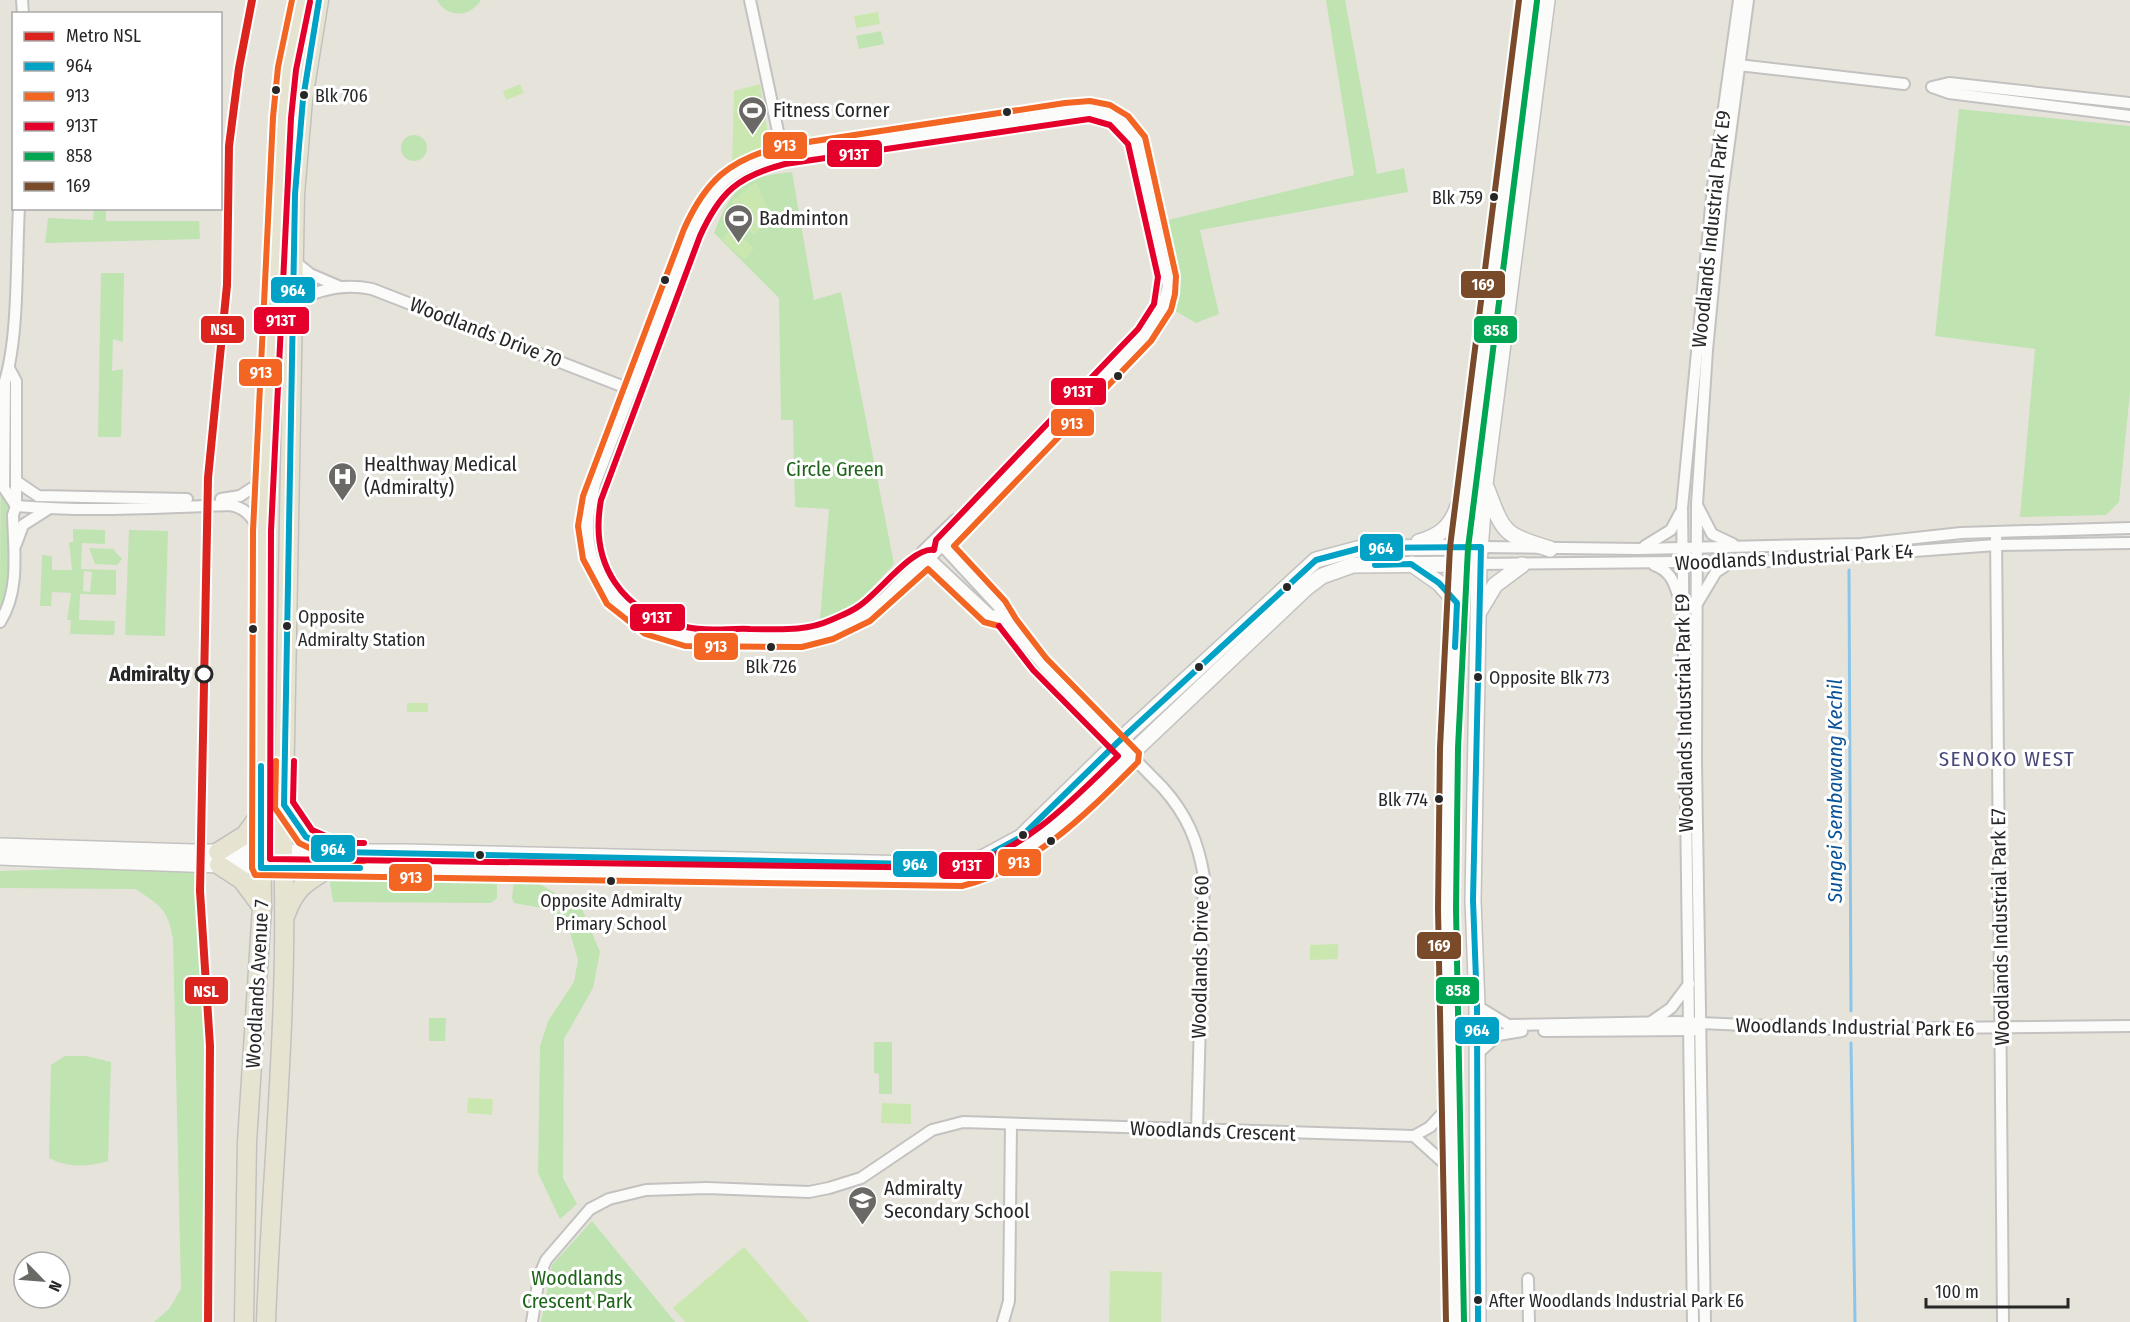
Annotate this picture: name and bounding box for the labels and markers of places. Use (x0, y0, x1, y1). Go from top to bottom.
unlabelled marker (270, 84, 282, 96)
place label: Blk 706 (315, 85, 368, 107)
marker: Blk 706 (298, 89, 310, 101)
sports icon: Fitness Corner (736, 94, 768, 136)
place label: Fitness Corner (773, 98, 889, 122)
unlabelled marker (1001, 106, 1013, 118)
place label: Blk 759 (1432, 187, 1483, 209)
marker: Blk 759 (1488, 191, 1500, 203)
sports icon: Badminton (722, 202, 754, 244)
place label: Badminton (759, 206, 849, 230)
unlabelled marker (659, 274, 671, 286)
unlabelled marker (1112, 370, 1124, 382)
place label: Healthway Medical (Admiralty) (364, 452, 517, 499)
hospital icon: Healthway Medical (Admiralty) (327, 460, 359, 502)
unlabelled marker (1281, 581, 1293, 593)
place label: Opposite Admiralty Station (298, 606, 426, 651)
marker: Opposite Admiralty Station (281, 620, 293, 632)
unlabelled marker (247, 623, 259, 635)
marker: Blk 726 (765, 641, 777, 653)
place label: Blk 726 (745, 656, 797, 678)
unlabelled marker (1193, 661, 1205, 673)
place label: Admiralty (108, 662, 190, 686)
marker: Admiralty (195, 665, 213, 683)
place label: Opposite Blk 773 (1489, 667, 1610, 689)
marker: Opposite Blk 773 (1472, 671, 1484, 683)
place label: Blk 774 (1378, 789, 1428, 811)
marker: Blk 774 (1433, 793, 1445, 805)
unlabelled marker (1017, 829, 1029, 841)
unlabelled marker (1045, 835, 1057, 847)
unlabelled marker (474, 849, 486, 861)
marker: Opposite Admiralty Primary School (605, 875, 617, 887)
place label: Opposite Admiralty Primary School (540, 890, 682, 935)
place label: Admiralty Secondary School (884, 1176, 1030, 1223)
school or university icon: Admiralty Secondary School (847, 1184, 879, 1226)
place label: After Woodlands Industrial Park E6 (1489, 1290, 1744, 1312)
marker: After Woodlands Industrial Park E6 (1472, 1294, 1484, 1306)

